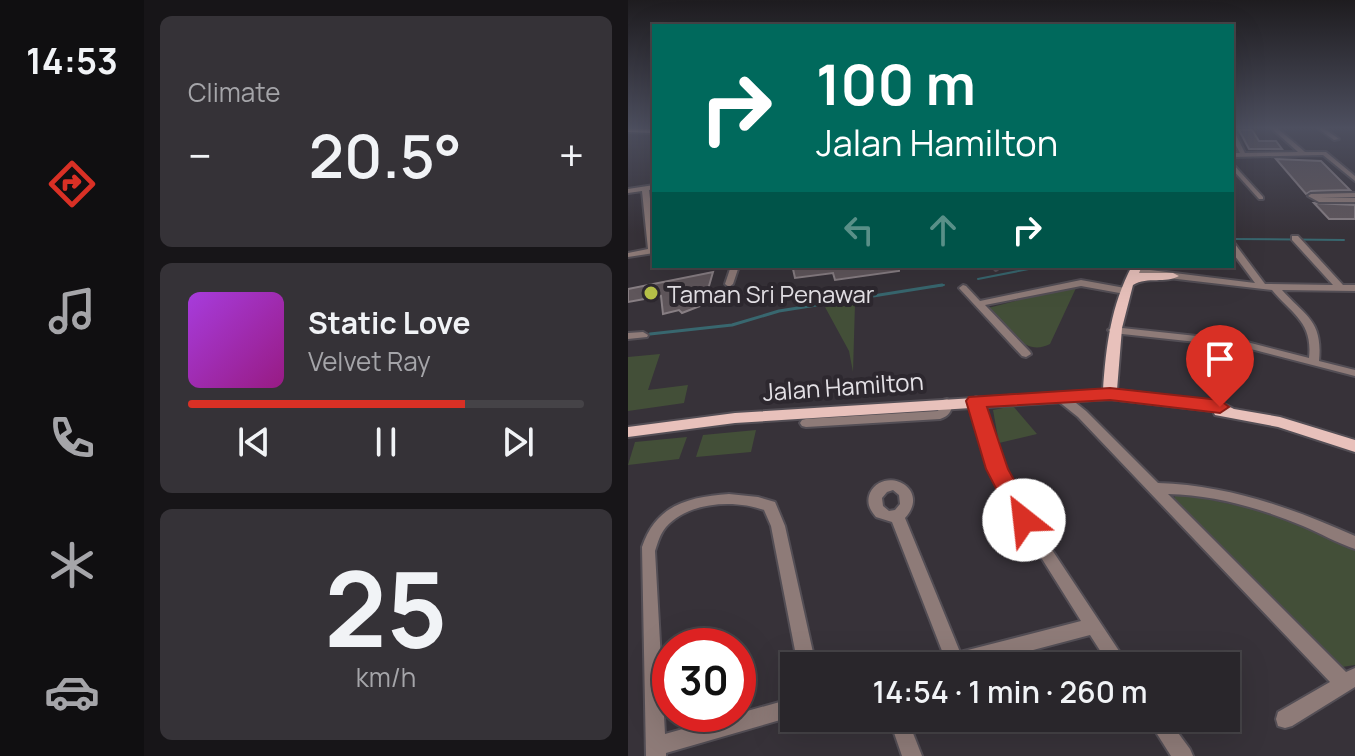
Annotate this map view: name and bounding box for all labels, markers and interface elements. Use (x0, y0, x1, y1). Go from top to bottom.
text: 14:53 (26, 36, 118, 85)
text: 100 m (816, 45, 976, 122)
icon: right (684, 56, 788, 160)
text: Climate (188, 74, 280, 110)
text: 20.5° (309, 114, 462, 196)
text: Jalan Hamilton (816, 118, 1058, 167)
text: − (188, 125, 212, 185)
text: + (559, 125, 584, 185)
icon: directions (44, 156, 100, 212)
icon: left (837, 208, 881, 252)
icon: ahead (921, 208, 965, 252)
icon: right (1005, 208, 1049, 252)
place label: Taman Sri Penawar (667, 277, 875, 310)
icon: music (44, 283, 100, 339)
marker: Taman Sri Penawar (642, 284, 660, 302)
text: Static Love (308, 302, 471, 343)
pin (1186, 325, 1254, 407)
icon: arrive (1198, 337, 1242, 381)
text: Velvet Ray (308, 343, 431, 379)
street label: Jalan Hamilton (761, 364, 925, 408)
icon: phone (44, 410, 100, 466)
icon: previous (232, 420, 276, 464)
icon: pause (364, 420, 408, 464)
icon: next (496, 420, 540, 464)
position arrow (982, 478, 1066, 562)
text: 25 (325, 536, 447, 678)
icon: climate (44, 537, 100, 593)
speed limit sign: 30 (652, 628, 756, 732)
text: km/h (356, 659, 416, 695)
icon: car (44, 664, 100, 720)
text: 14:54 · 1 min · 260 m (873, 671, 1147, 712)

